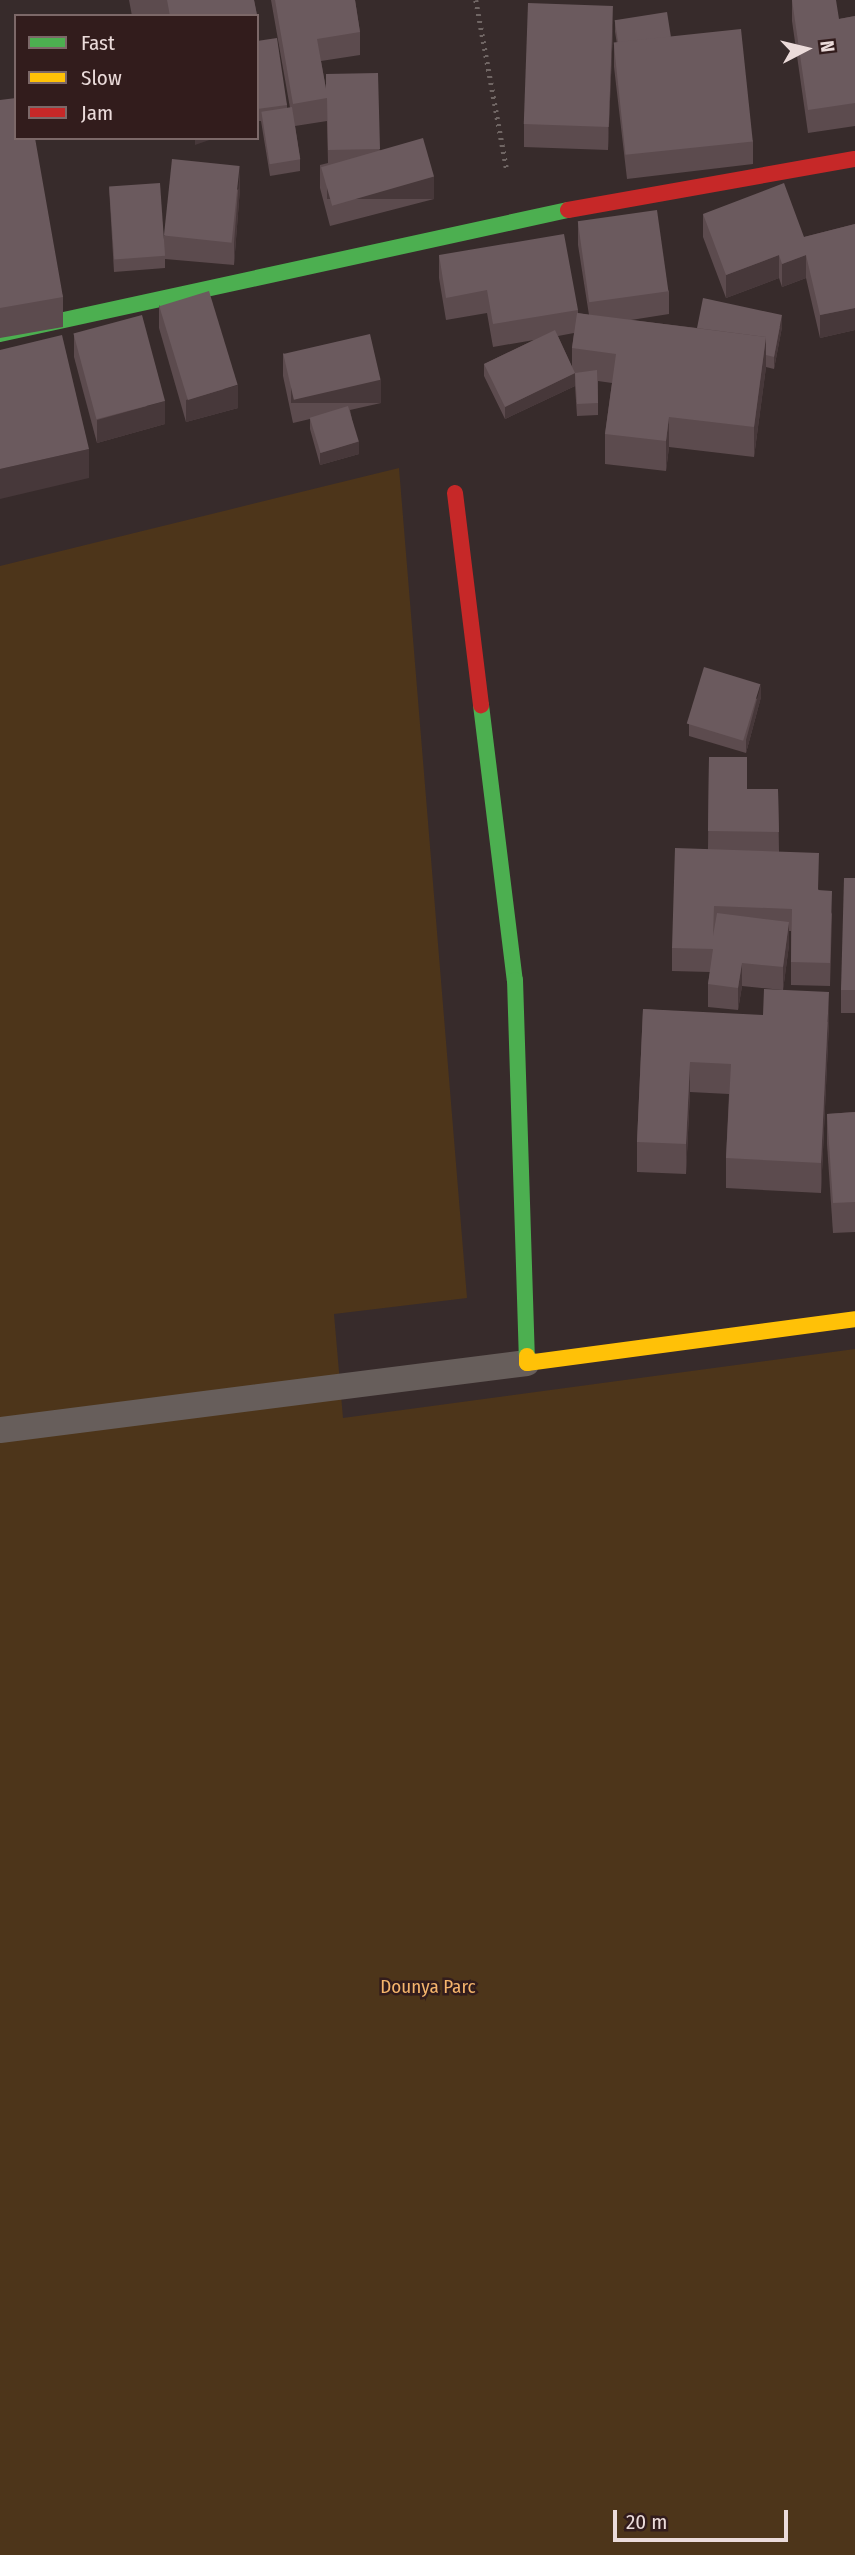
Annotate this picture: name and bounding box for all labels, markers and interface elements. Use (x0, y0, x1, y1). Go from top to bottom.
legend (14, 14, 259, 140)
north arrow (771, 14, 841, 84)
text: Fast (81, 30, 115, 56)
text: N (815, 39, 839, 53)
text: Slow (81, 65, 122, 91)
text: Jam (81, 100, 113, 126)
park label: Dounya Parc (380, 1976, 476, 1998)
scale bar (617, 2496, 792, 2540)
text: 20 m (626, 2509, 667, 2535)

